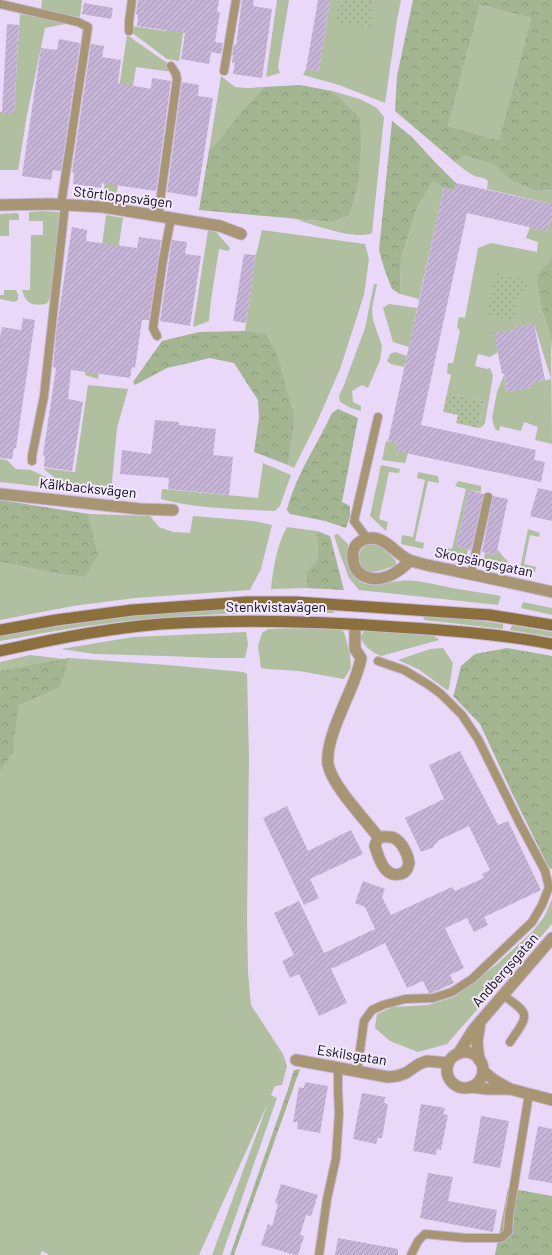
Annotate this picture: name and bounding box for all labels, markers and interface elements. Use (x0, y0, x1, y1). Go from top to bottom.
street label: Störtloppsvägen (73, 182, 174, 211)
street label: Kälkbacksvägen (39, 474, 137, 501)
street label: Skogsängsgatan (433, 543, 535, 580)
street label: Stenkvistavägen (226, 598, 326, 615)
street label: Andbergsgatan (468, 929, 541, 1010)
street label: Eskilsgatan (316, 1041, 388, 1068)

